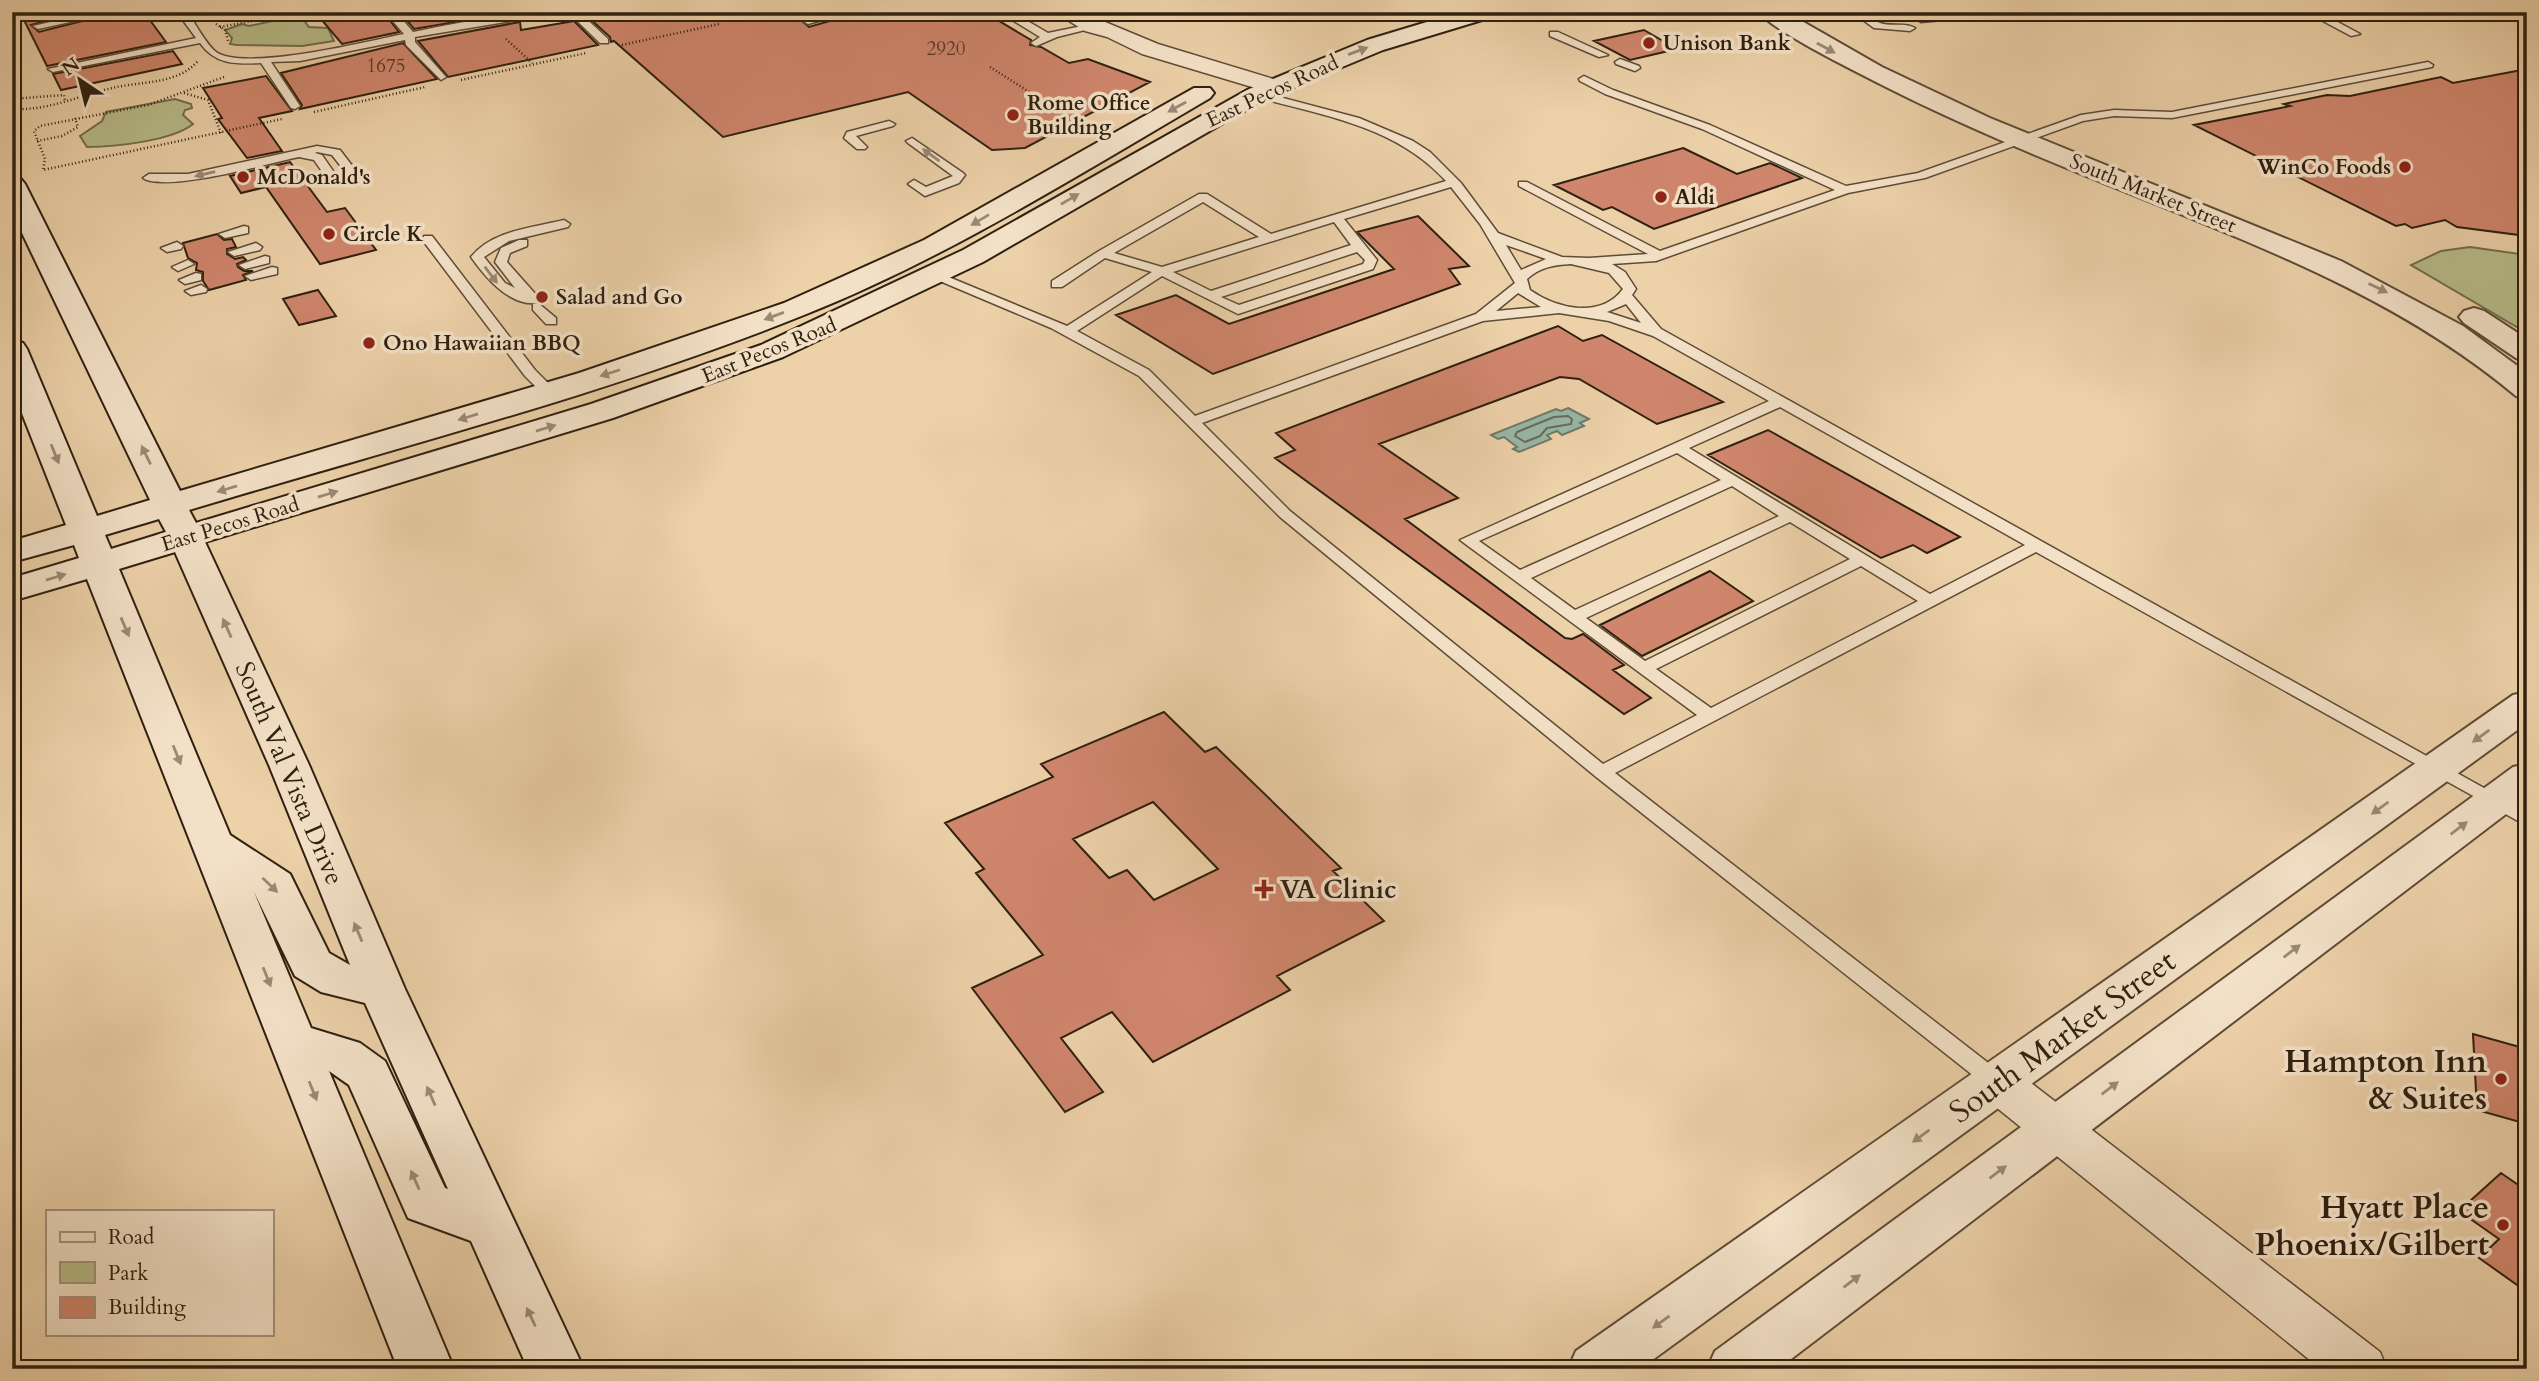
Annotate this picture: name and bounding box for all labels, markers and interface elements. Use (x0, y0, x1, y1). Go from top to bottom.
place label: Unison Bank (1663, 29, 1791, 58)
marker: Unison Bank (1641, 35, 1657, 51)
house number: 2920 (927, 36, 966, 62)
one-way arrow (1816, 42, 1835, 54)
one-way arrow (1348, 45, 1369, 56)
north arrow (46, 46, 116, 116)
street label: East Pecos Road (1201, 48, 1343, 135)
text: N (57, 51, 85, 82)
house number: 1675 (367, 53, 405, 79)
place label: Rome Office Building (1027, 89, 1150, 142)
one-way arrow (1167, 101, 1187, 113)
marker: Rome Office Building (1005, 107, 1021, 123)
street label: South Market Street (2065, 147, 2241, 240)
one-way arrow (922, 148, 941, 162)
place label: WinCo Foods (2256, 153, 2391, 182)
marker: WinCo Foods (2397, 159, 2413, 175)
place label: McDonald's (257, 163, 371, 192)
one-way arrow (194, 169, 216, 180)
marker: McDonald's (235, 169, 251, 185)
place label: Aldi (1675, 183, 1715, 212)
marker: Aldi (1653, 189, 1669, 205)
one-way arrow (1060, 193, 1079, 206)
one-way arrow (970, 214, 989, 227)
place label: Circle K (343, 220, 423, 249)
marker: Circle K (321, 226, 337, 242)
one-way arrow (483, 266, 497, 284)
one-way arrow (2368, 282, 2388, 294)
place label: Salad and Go (556, 283, 683, 312)
marker: Salad and Go (534, 289, 550, 305)
street label: East Pecos Road (697, 310, 841, 391)
one-way arrow (763, 311, 784, 322)
place label: Ono Hawaiian BBQ (383, 329, 581, 358)
marker: Ono Hawaiian BBQ (361, 335, 377, 351)
one-way arrow (599, 368, 620, 379)
one-way arrow (457, 412, 478, 422)
one-way arrow (536, 422, 557, 432)
one-way arrow (49, 444, 60, 465)
one-way arrow (140, 445, 151, 465)
one-way arrow (217, 484, 238, 494)
one-way arrow (318, 489, 339, 499)
street label: East Pecos Road (158, 490, 303, 559)
one-way arrow (45, 572, 66, 582)
one-way arrow (119, 617, 130, 638)
one-way arrow (221, 618, 233, 638)
street label: South Val Vista Drive (227, 656, 352, 890)
one-way arrow (2472, 729, 2490, 743)
one-way arrow (171, 744, 182, 765)
one-way arrow (2371, 801, 2389, 815)
one-way arrow (2450, 821, 2468, 835)
place label: VA Clinic (1280, 872, 1396, 907)
one-way arrow (261, 876, 278, 892)
marker: VA Clinic (1254, 879, 1274, 899)
one-way arrow (353, 921, 364, 942)
street label: South Market Street (1940, 940, 2185, 1134)
one-way arrow (2283, 944, 2301, 959)
one-way arrow (262, 966, 273, 987)
place label: Hampton Inn & Suites (2284, 1040, 2487, 1121)
marker: Hampton Inn & Suites (2493, 1071, 2509, 1087)
one-way arrow (307, 1081, 319, 1101)
one-way arrow (2101, 1081, 2119, 1095)
one-way arrow (425, 1086, 437, 1106)
one-way arrow (1912, 1129, 1930, 1143)
one-way arrow (1988, 1165, 2007, 1179)
one-way arrow (409, 1170, 421, 1190)
place label: Hyatt Place Phoenix/Gilbert (2255, 1186, 2489, 1267)
legend (46, 1210, 273, 1336)
marker: Hyatt Place Phoenix/Gilbert (2495, 1217, 2511, 1233)
text: Road (108, 1223, 154, 1252)
text: Park (108, 1259, 149, 1288)
one-way arrow (1843, 1275, 1861, 1289)
text: Building (108, 1293, 186, 1322)
one-way arrow (526, 1307, 537, 1327)
one-way arrow (1652, 1315, 1670, 1329)

